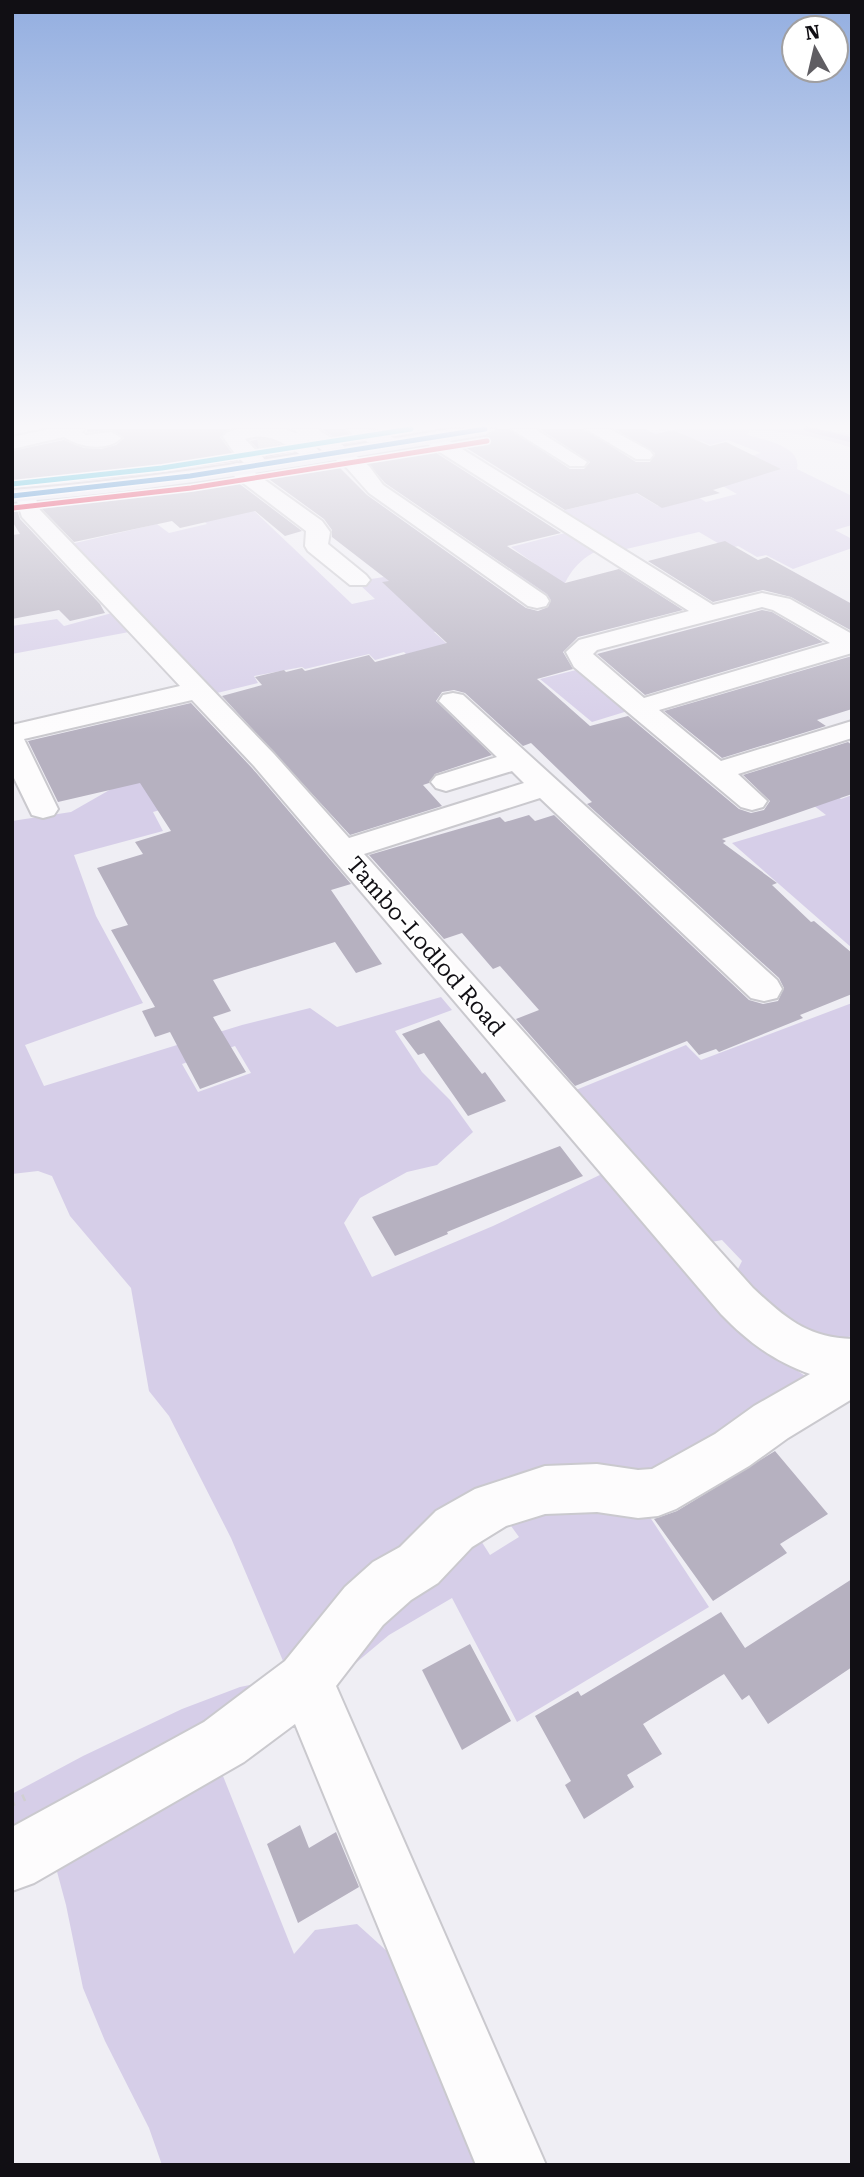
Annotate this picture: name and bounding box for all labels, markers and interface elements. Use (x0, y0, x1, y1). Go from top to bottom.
north arrow (780, 14, 850, 84)
text: N (804, 20, 822, 45)
street label: Tambo-Lodlod Road (341, 852, 511, 1041)

